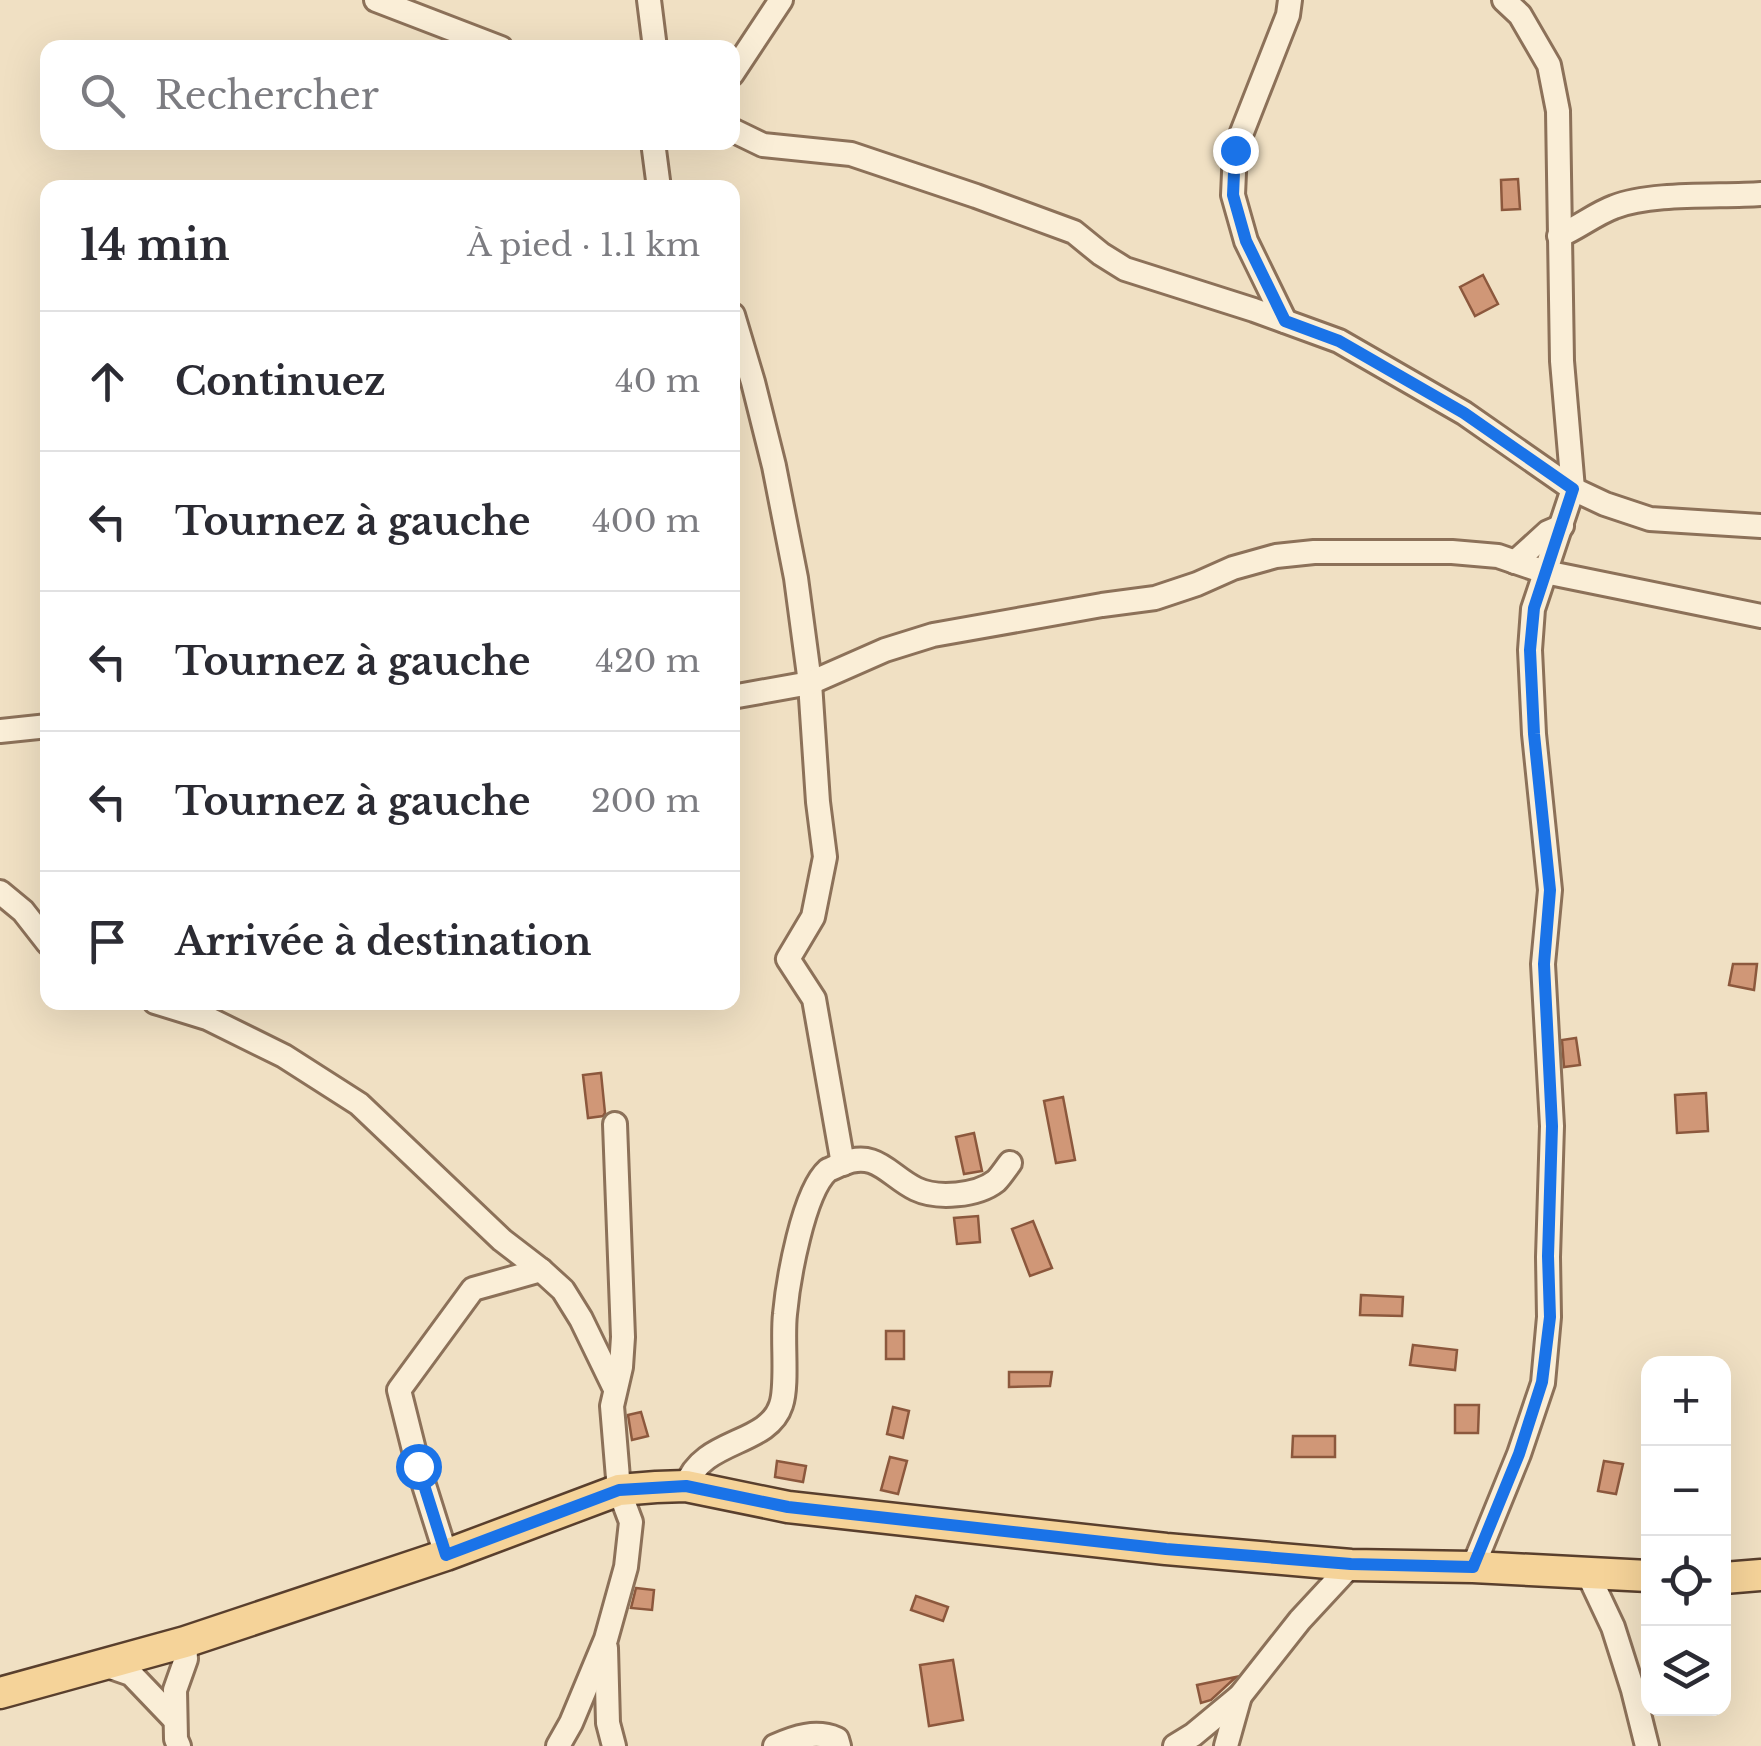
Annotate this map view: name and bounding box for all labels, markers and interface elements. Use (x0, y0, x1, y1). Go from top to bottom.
search box (40, 40, 740, 150)
icon: search (75, 68, 130, 123)
text: Rechercher (155, 72, 379, 119)
route end (1213, 128, 1259, 174)
text: 14 min (80, 219, 230, 271)
text: À pied · 1.1 km (467, 225, 700, 265)
icon: ahead (80, 354, 135, 409)
text: Continuez (175, 358, 386, 405)
text: 40 m (615, 361, 700, 401)
icon: left (80, 494, 135, 549)
text: Tournez à gauche (175, 498, 531, 545)
text: 400 m (592, 501, 700, 541)
icon: left (80, 634, 135, 689)
text: Tournez à gauche (175, 638, 531, 685)
text: 420 m (595, 641, 700, 681)
icon: left (80, 774, 135, 829)
text: Tournez à gauche (175, 778, 531, 825)
text: 200 m (591, 781, 700, 821)
icon: arrive (80, 914, 135, 969)
text: Arrivée à destination (175, 918, 591, 965)
map controls (1641, 1356, 1731, 1716)
button: + (1641, 1356, 1731, 1446)
route start (396, 1444, 442, 1490)
button: − (1641, 1446, 1731, 1536)
button: locate (1641, 1536, 1731, 1626)
button: layers (1641, 1626, 1731, 1716)

